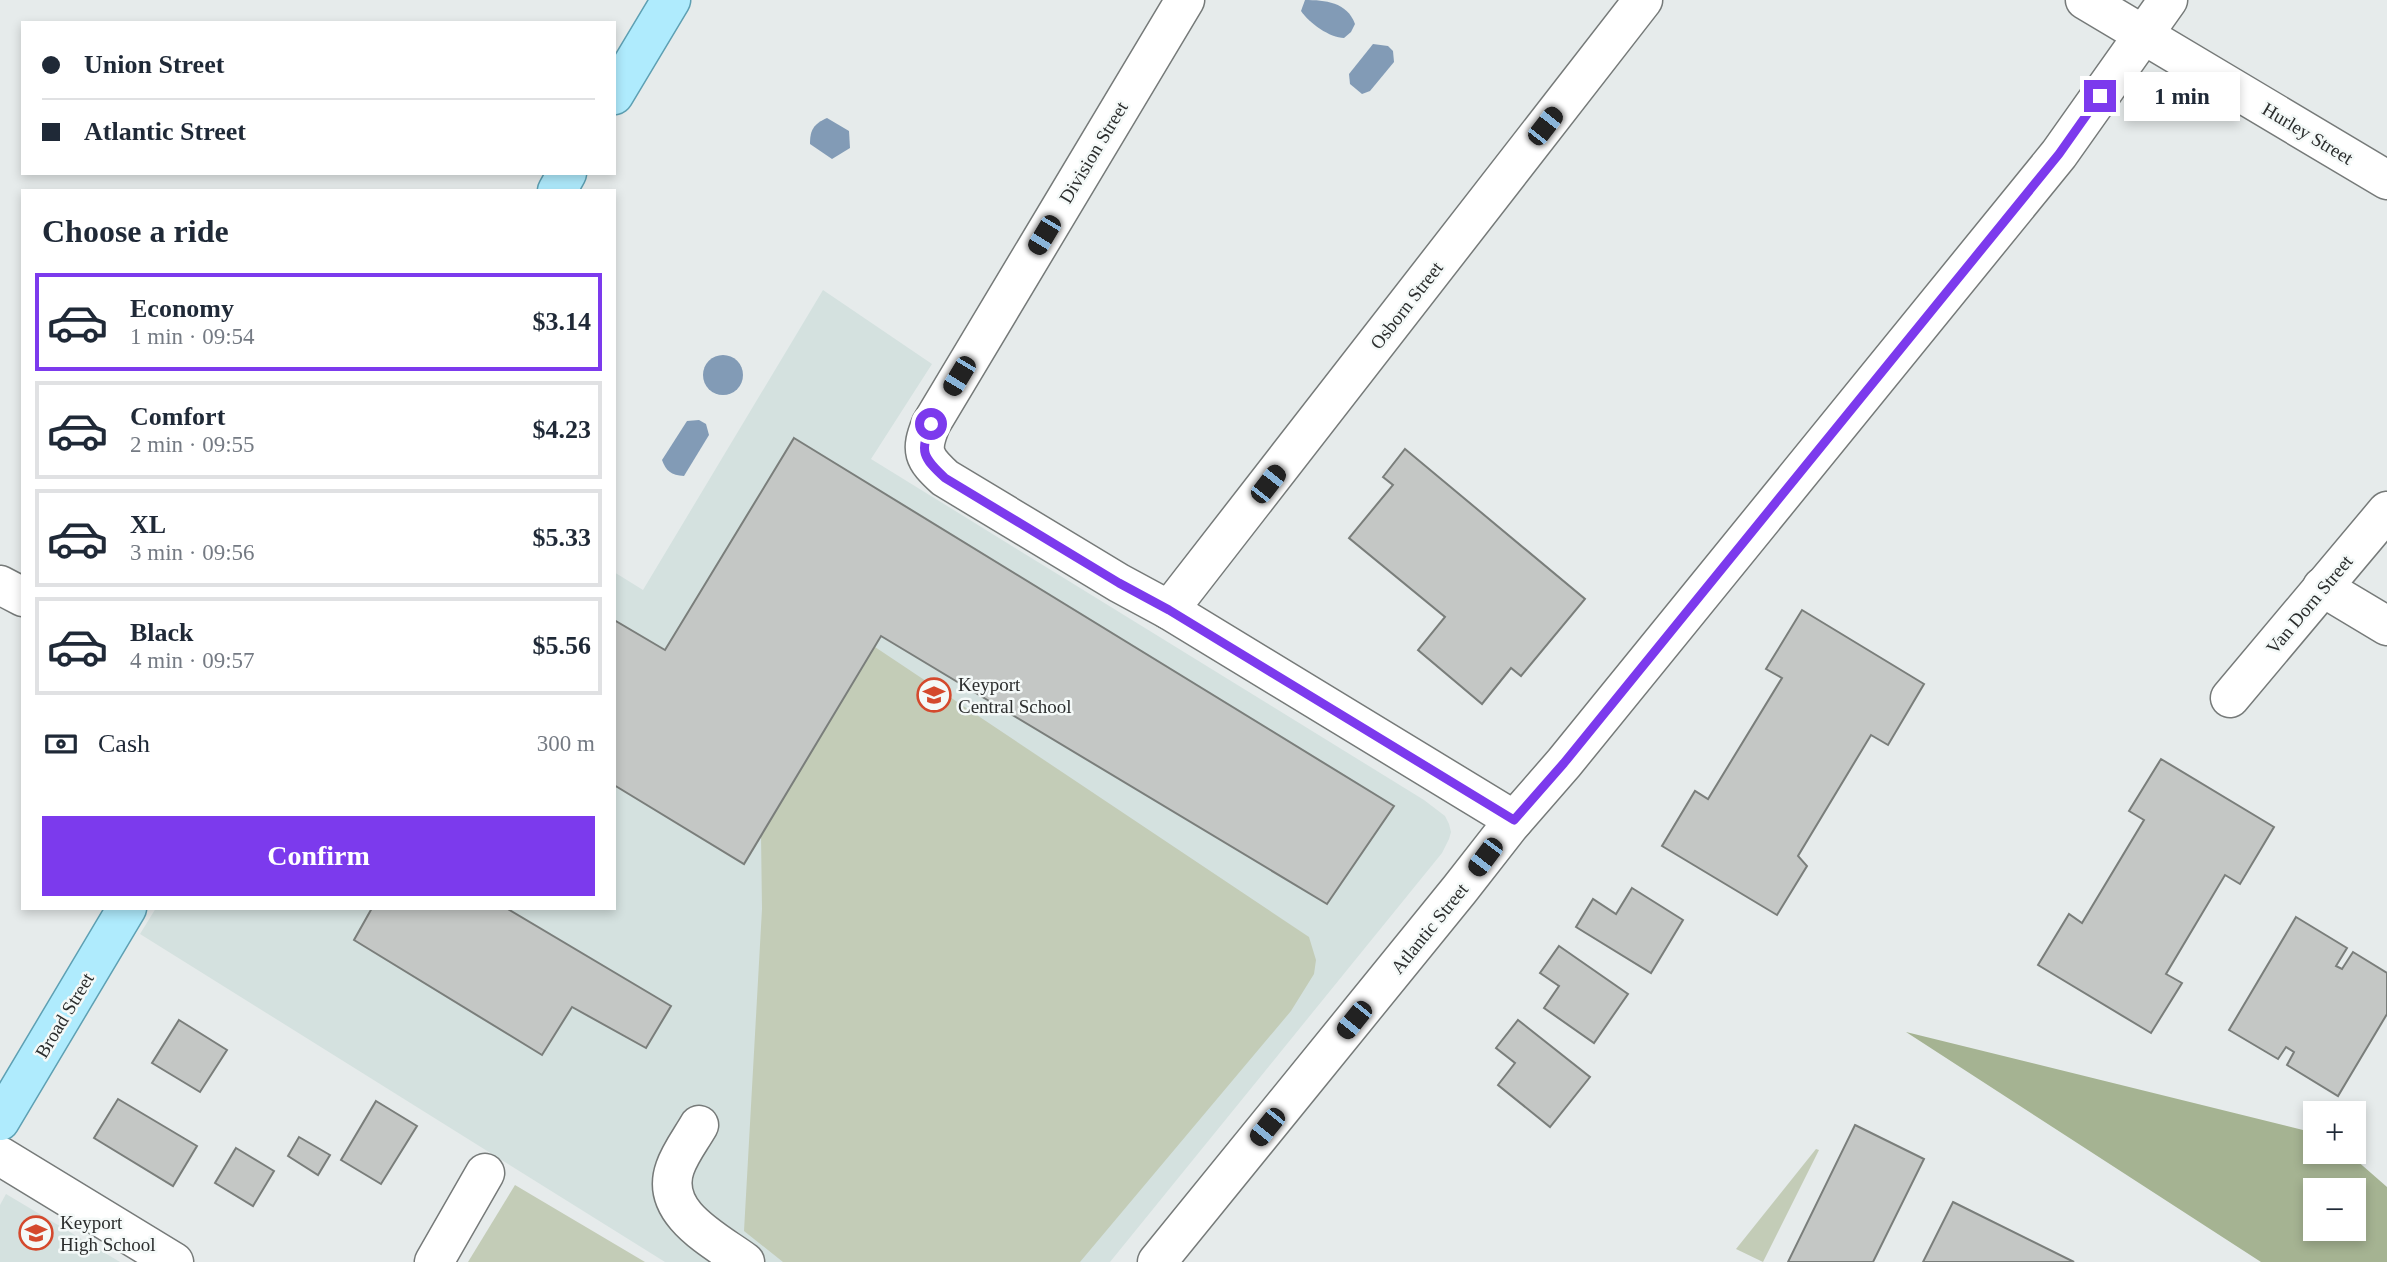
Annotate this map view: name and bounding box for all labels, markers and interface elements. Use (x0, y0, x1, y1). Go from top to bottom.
text: Union Street (84, 50, 224, 79)
callout: 1 min (2124, 72, 2240, 120)
route end (2084, 80, 2116, 112)
text: 1 min (2154, 84, 2210, 109)
street label: Division Street (1055, 97, 1132, 207)
street label: Hurley Street (2259, 98, 2357, 169)
car (1524, 103, 1567, 149)
text: Atlantic Street (84, 117, 246, 146)
car (1025, 212, 1064, 258)
text: Choose a ride (42, 213, 229, 249)
street label: Osborn Street (1366, 257, 1447, 353)
icon: car (46, 291, 109, 354)
text: Economy (130, 294, 234, 323)
text: $3.14 (533, 307, 591, 336)
text: 1 min · 09:54 (130, 324, 255, 349)
car (940, 353, 979, 399)
icon: car (46, 399, 109, 462)
text: Comfort (130, 402, 225, 431)
route start (915, 408, 947, 440)
text: $4.23 (533, 415, 591, 444)
text: 2 min · 09:55 (130, 432, 255, 457)
car (1247, 461, 1290, 507)
icon: car (46, 507, 109, 570)
text: XL (130, 510, 166, 539)
text: $5.33 (533, 523, 591, 552)
text: 3 min · 09:56 (130, 540, 255, 565)
street label: Van Dorn Street (2262, 550, 2357, 658)
icon: car (46, 615, 109, 678)
text: Black (130, 618, 194, 647)
text: $5.56 (533, 631, 591, 660)
text: 4 min · 09:57 (130, 648, 255, 673)
place label: Keyport Central School (958, 674, 1071, 717)
school or university icon: Keyport Central School (915, 676, 953, 714)
icon: cash (42, 725, 80, 763)
text: Cash (98, 729, 150, 758)
text: 300 m (537, 731, 595, 756)
button: Confirm (42, 816, 595, 896)
car (1464, 834, 1507, 880)
street label: Atlantic Street (1387, 878, 1473, 978)
street label: Broad Street (31, 968, 98, 1062)
car (1333, 997, 1376, 1043)
map controls (2303, 1101, 2366, 1241)
button: + (2303, 1101, 2366, 1164)
car (1246, 1104, 1289, 1150)
button: − (2303, 1178, 2366, 1241)
place label: Keyport High School (60, 1212, 156, 1255)
school or university icon: Keyport High School (17, 1214, 55, 1252)

